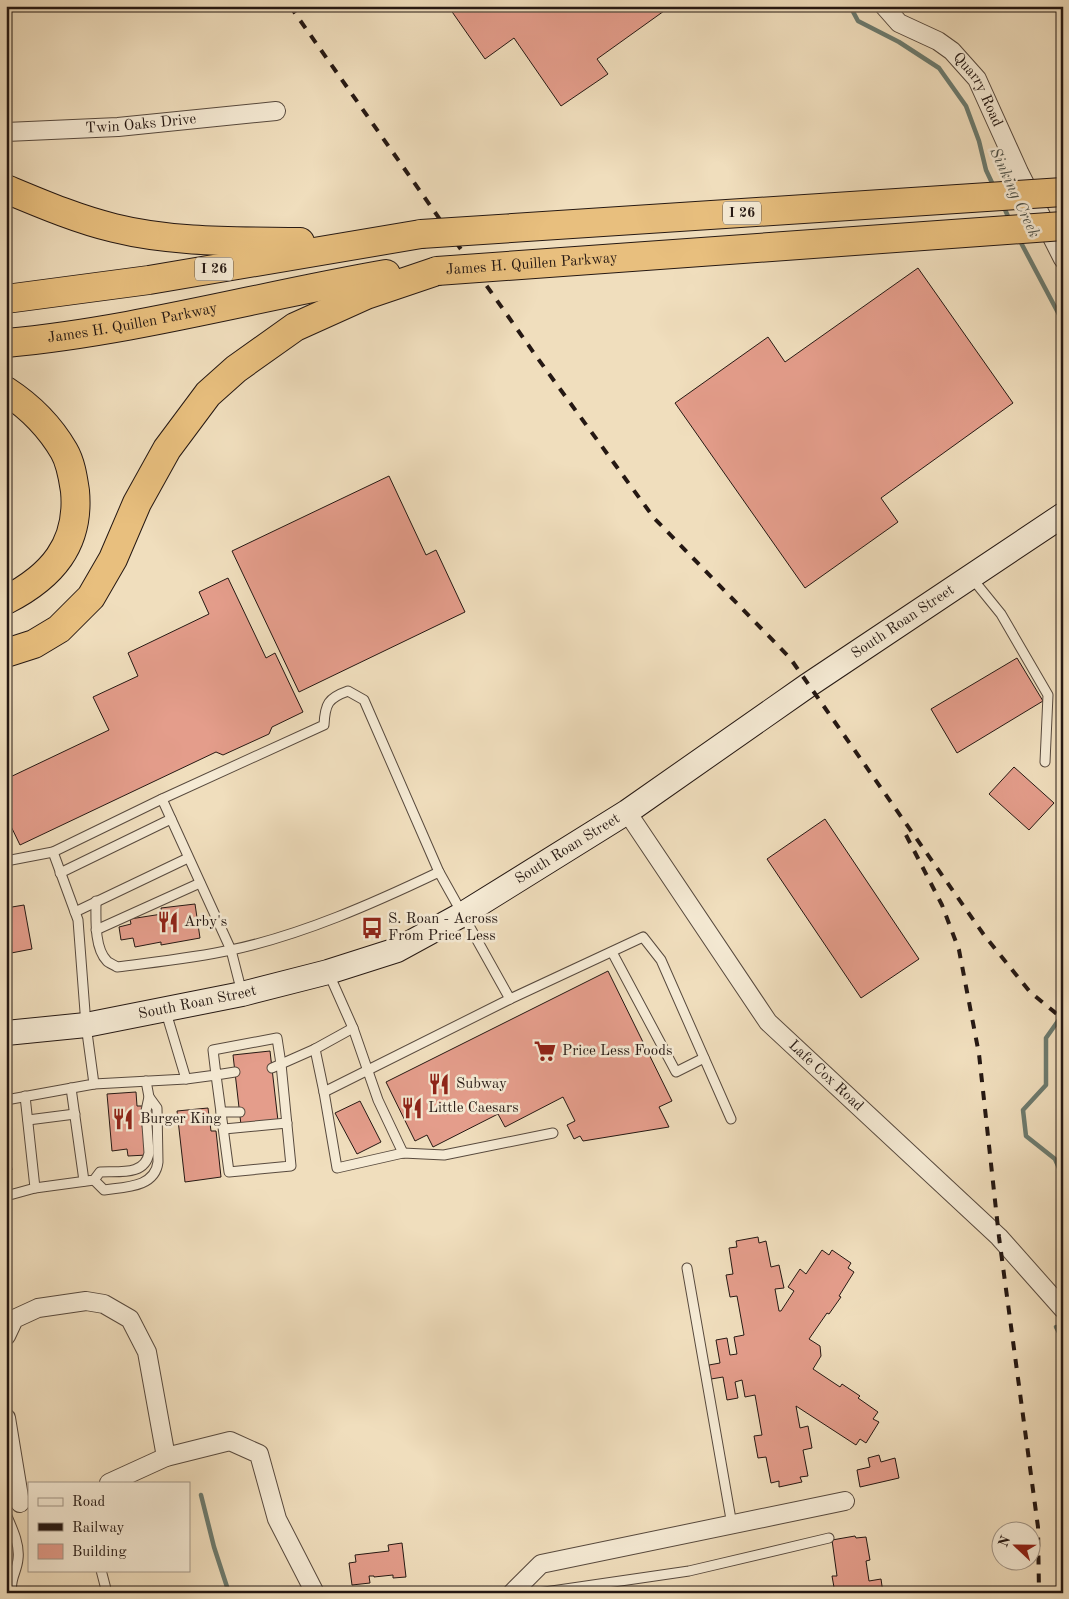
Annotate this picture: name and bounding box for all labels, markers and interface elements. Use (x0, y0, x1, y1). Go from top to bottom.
street label: Quarry Road (950, 50, 1005, 129)
street label: Twin Oaks Drive (85, 112, 197, 136)
water label: Sinking Creek (986, 145, 1042, 241)
road number: I 26 (723, 202, 761, 224)
street label: James H. Quillen Parkway (445, 251, 618, 278)
road number: I 26 (195, 258, 233, 280)
street label: James H. Quillen Parkway (47, 301, 219, 346)
street label: South Roan Street (849, 582, 957, 662)
street label: South Roan Street (513, 811, 623, 887)
restaurant icon: Arby's (155, 909, 181, 935)
place label: S. Roan - Across From Price Less (388, 912, 498, 944)
place label: Arby's (184, 915, 227, 930)
bus stop icon: S. Roan - Across From Price Less (359, 915, 385, 941)
street label: South Roan Street (137, 983, 258, 1022)
supermarket icon: Price Less Foods (532, 1038, 558, 1064)
street label: Lafe Cox Road (786, 1038, 866, 1114)
place label: Price Less Foods (562, 1044, 673, 1059)
restaurant icon: Subway (426, 1071, 452, 1097)
place label: Subway (456, 1077, 507, 1092)
restaurant icon: Little Caesars (399, 1095, 425, 1121)
place label: Little Caesars (428, 1101, 519, 1116)
restaurant icon: Burger King (110, 1106, 136, 1132)
place label: Burger King (140, 1112, 221, 1127)
legend (28, 1482, 190, 1572)
text: Road (72, 1495, 106, 1510)
text: Railway (72, 1521, 125, 1536)
north arrow (992, 1522, 1042, 1572)
text: N (996, 1534, 1013, 1549)
text: Building (72, 1545, 127, 1560)

